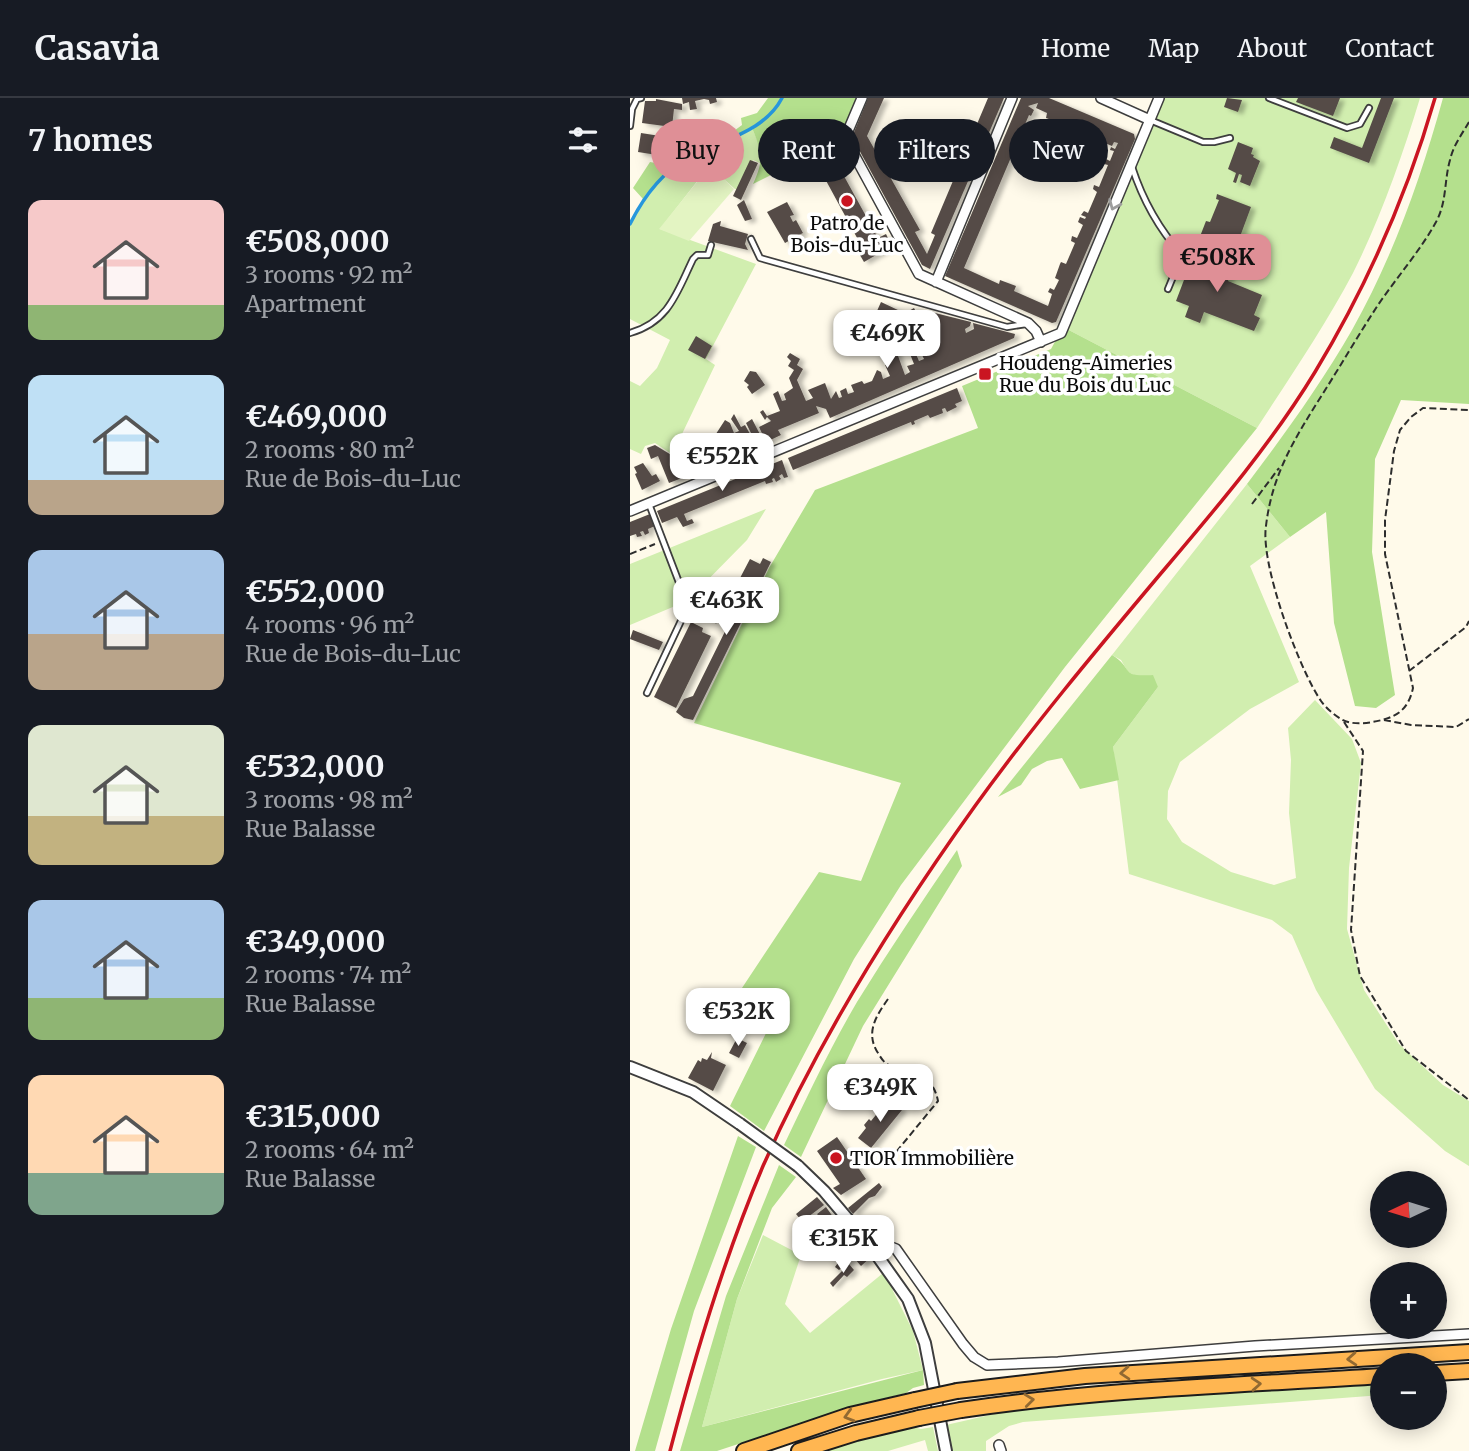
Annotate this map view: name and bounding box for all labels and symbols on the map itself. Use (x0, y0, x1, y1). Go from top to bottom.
marker: Patro de Bois-du-Luc (839, 193, 855, 209)
one-way arrow (1109, 198, 1123, 210)
place label: Patro de Bois-du-Luc (790, 211, 904, 257)
pin: €508K (1168, 234, 1266, 294)
pin: €469K (838, 310, 936, 370)
place label: Houdeng-Aimeries Rue du Bois du Luc (999, 351, 1172, 397)
marker: Houdeng-Aimeries Rue du Bois du Luc (977, 366, 993, 382)
pin: €552K (673, 434, 771, 493)
pin: €463K (677, 578, 775, 637)
pin: €532K (689, 988, 787, 1048)
pin: €349K (831, 1065, 929, 1124)
place label: TIOR Immobilière (850, 1146, 1014, 1170)
marker: TIOR Immobilière (828, 1150, 844, 1166)
north arrow (1370, 1171, 1447, 1248)
pin: €315K (794, 1216, 892, 1275)
one-way arrow (1346, 1351, 1357, 1366)
one-way arrow (1119, 1366, 1130, 1381)
one-way arrow (1250, 1377, 1261, 1392)
one-way arrow (1023, 1393, 1035, 1408)
one-way arrow (843, 1407, 855, 1422)

